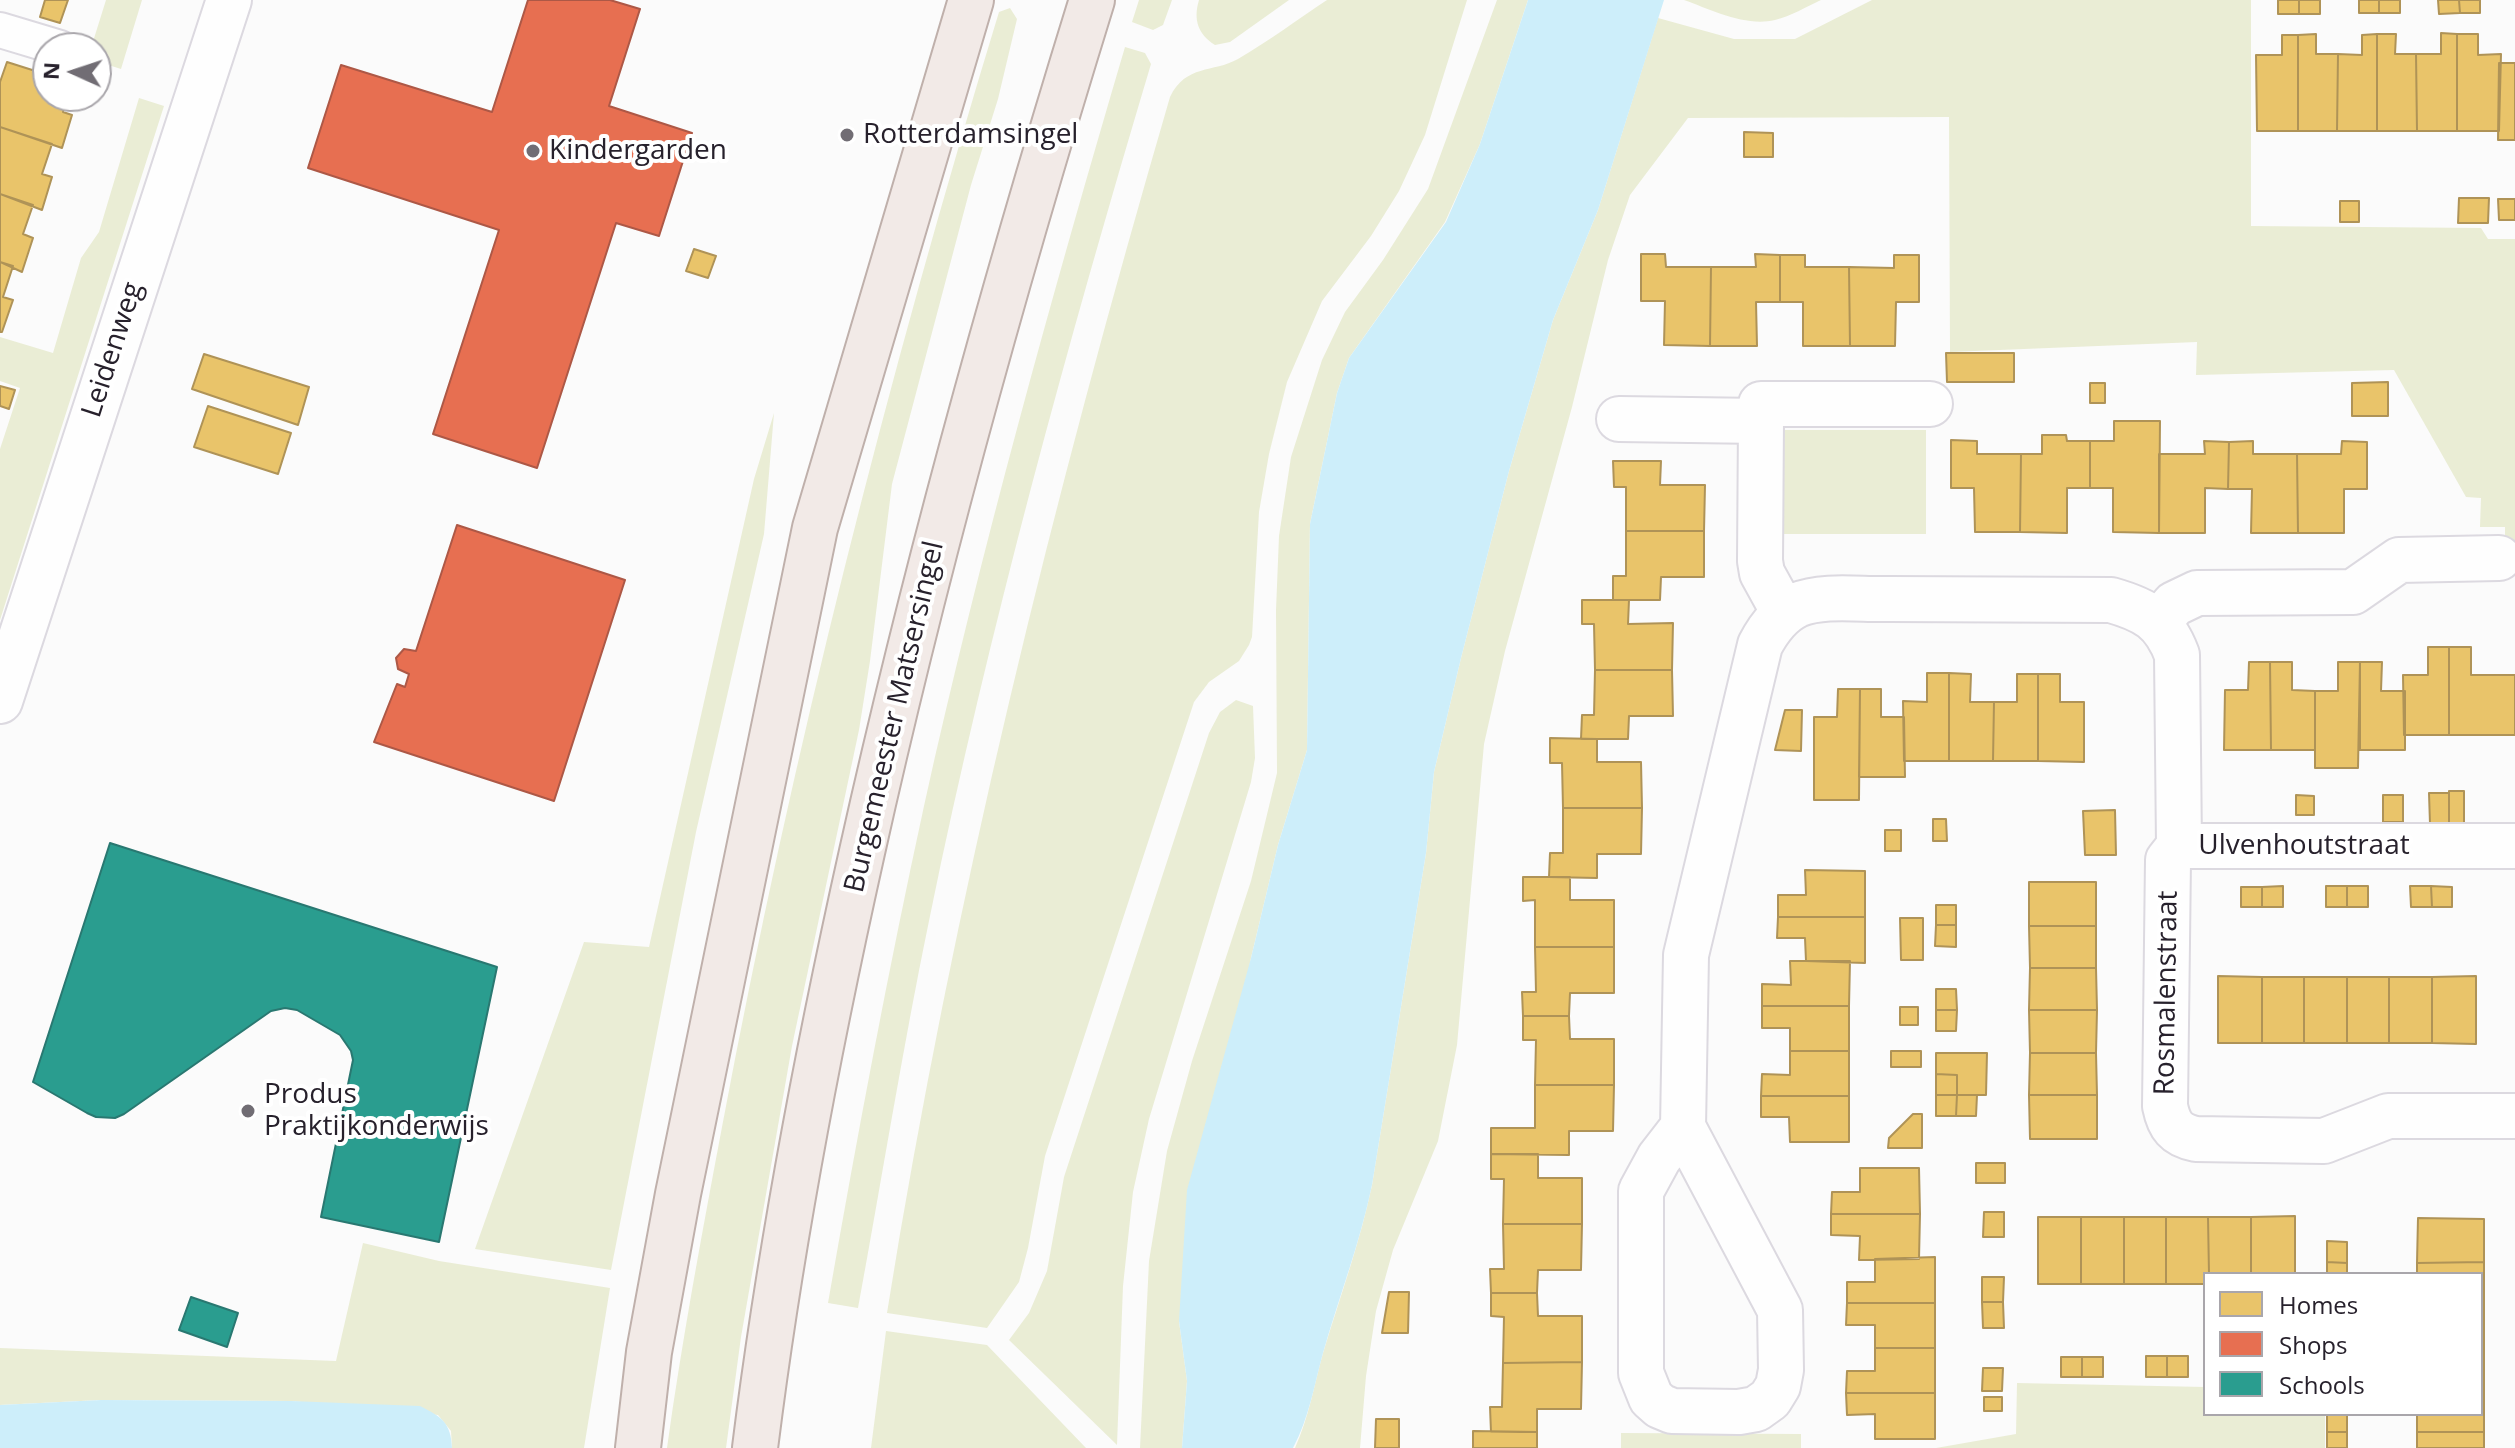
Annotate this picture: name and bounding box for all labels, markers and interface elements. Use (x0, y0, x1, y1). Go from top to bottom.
north arrow (32, 32, 112, 112)
text: N (35, 61, 65, 81)
place label: Rotterdamsingel (863, 118, 1078, 152)
marker: Rotterdamsingel (838, 126, 856, 144)
place label: Kindergarden (549, 134, 727, 168)
marker: Kindergarden (524, 142, 542, 160)
street label: Leidenweg (75, 278, 151, 422)
street label: Burgemeester Matsersingel (838, 538, 952, 896)
street label: Ulvenhoutstraat (2198, 829, 2410, 863)
street label: Rosmalenstraat (2148, 890, 2186, 1096)
place label: Produs Praktijkonderwijs (264, 1078, 489, 1144)
marker: Produs Praktijkonderwijs (239, 1102, 257, 1120)
legend (2203, 1272, 2483, 1416)
text: Homes (2279, 1288, 2358, 1321)
text: Shops (2279, 1328, 2347, 1361)
text: Schools (2279, 1368, 2365, 1401)

